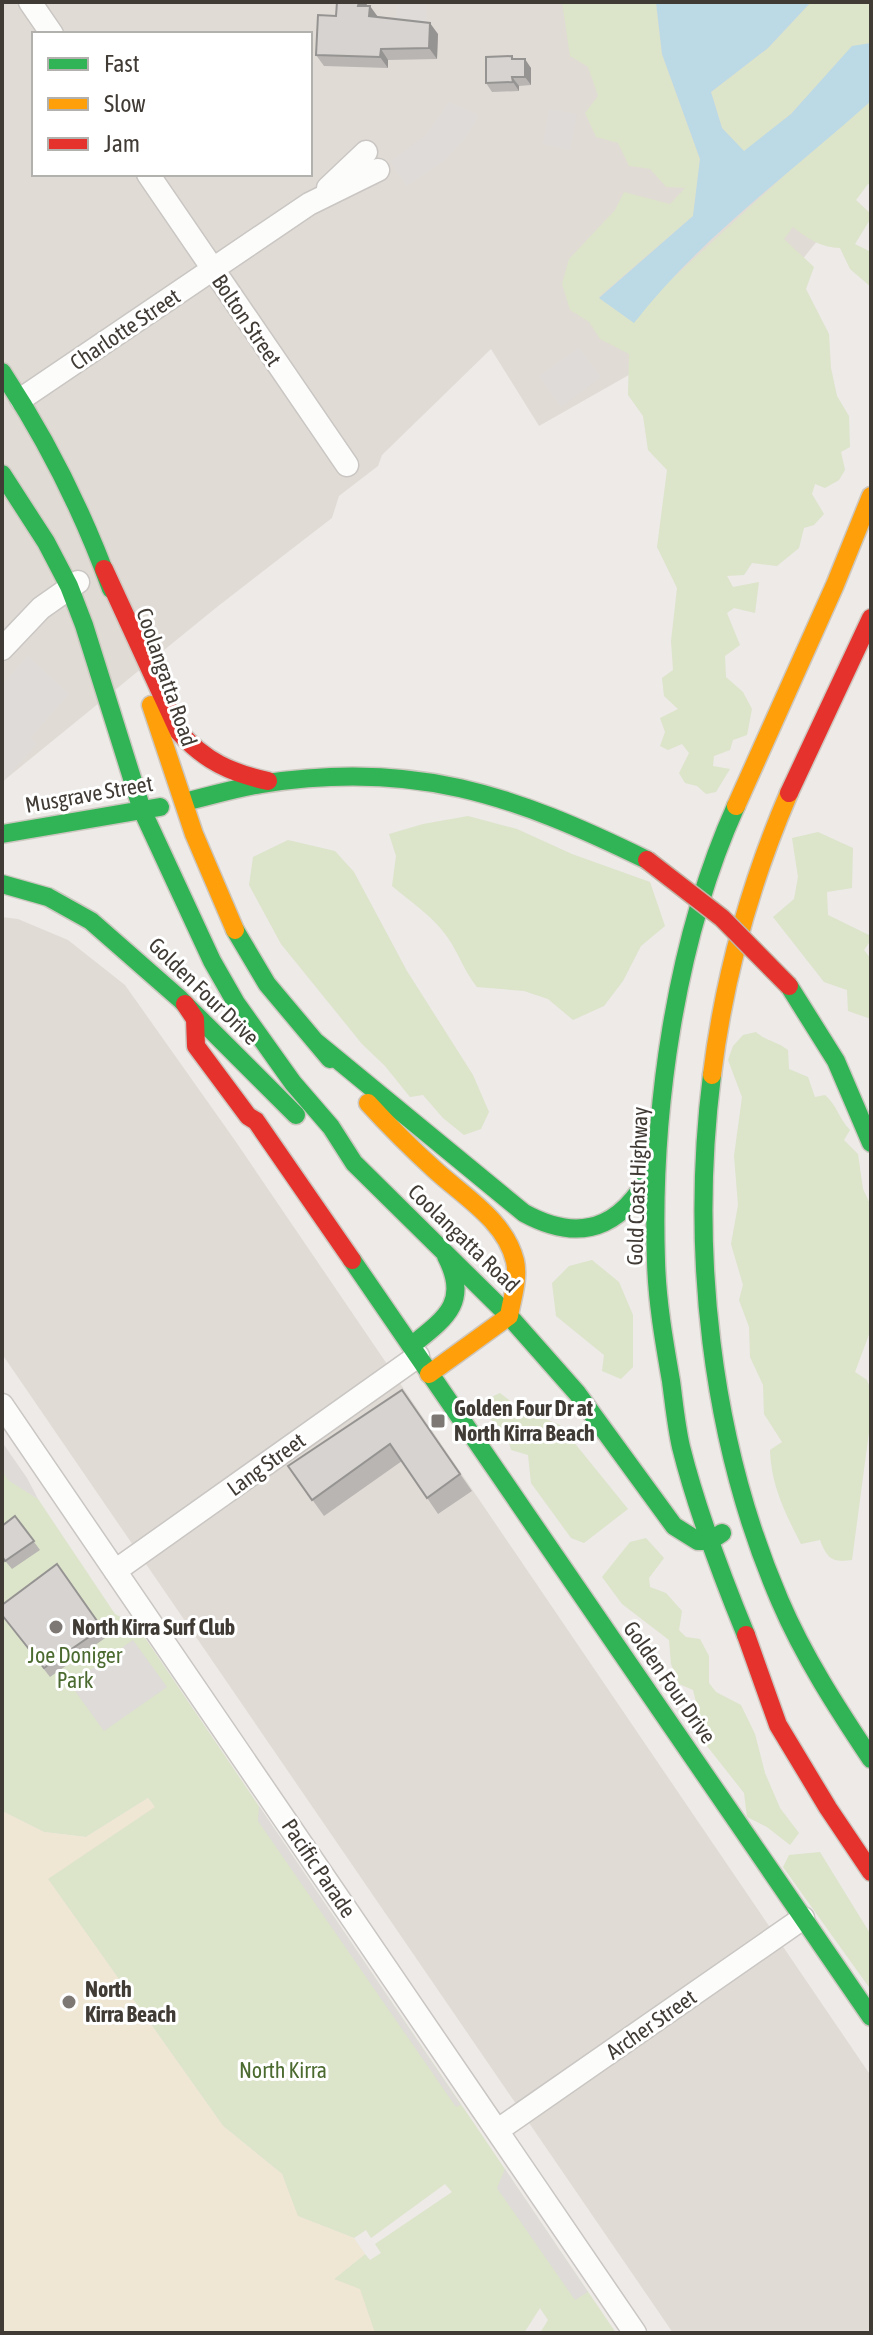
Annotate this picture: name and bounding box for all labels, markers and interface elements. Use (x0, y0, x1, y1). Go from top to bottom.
legend (32, 32, 312, 176)
text: Fast (104, 50, 140, 77)
text: Slow (104, 90, 146, 117)
text: Jam (104, 130, 140, 157)
street label: Bolton Street (207, 269, 287, 371)
street label: Charlotte Street (65, 283, 185, 375)
street label: Coolangatta Road (131, 604, 203, 750)
street label: Musgrave Street (23, 770, 155, 818)
street label: Golden Four Drive (143, 932, 265, 1050)
street label: Gold Coast Highway (621, 1106, 653, 1266)
street label: Coolangatta Road (403, 1178, 525, 1298)
place label: Golden Four Dr at North Kirra Beach (454, 1395, 595, 1446)
marker: Golden Four Dr at North Kirra Beach (429, 1412, 447, 1430)
street label: Lang Street (222, 1427, 310, 1501)
place label: North Kirra Surf Club (72, 1614, 235, 1640)
street label: Golden Four Drive (618, 1616, 722, 1748)
marker: North Kirra Surf Club (47, 1618, 65, 1636)
park label: Joe Doniger Park (28, 1642, 123, 1693)
street label: Pacific Parade (277, 1814, 361, 1922)
place label: North Kirra Beach (85, 1976, 176, 2027)
street label: Archer Street (601, 1984, 701, 2064)
marker: North Kirra Beach (60, 1993, 78, 2011)
park label: North Kirra (239, 2057, 327, 2083)

